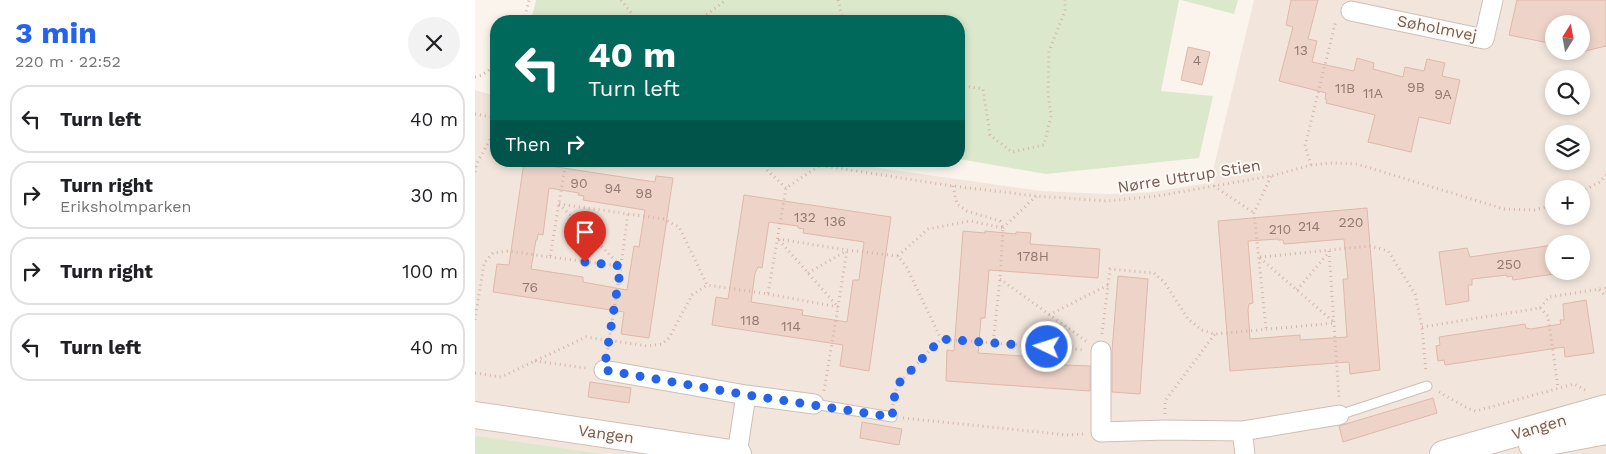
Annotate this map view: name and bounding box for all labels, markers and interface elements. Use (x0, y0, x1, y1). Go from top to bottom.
street label: Søholmvej (1395, 11, 1479, 45)
text: 3 min (15, 15, 97, 50)
north arrow (1545, 15, 1590, 60)
map controls (1545, 15, 1590, 280)
button: close (408, 17, 460, 69)
text: 40 m (588, 34, 676, 76)
icon: left (505, 35, 570, 100)
house number: 13 (1294, 42, 1308, 58)
text: 220 m · 22:52 (15, 52, 121, 71)
house number: 4 (1193, 52, 1201, 68)
button: search (1545, 70, 1590, 115)
text: Turn left (588, 76, 680, 101)
house number: 9B (1407, 79, 1425, 95)
house number: 11B (1335, 80, 1355, 96)
house number: 11A (1363, 85, 1383, 101)
house number: 9A (1434, 86, 1452, 102)
icon: left (17, 105, 45, 133)
text: Turn left (60, 108, 141, 131)
text: 40 m (410, 108, 458, 131)
button: layers (1545, 125, 1590, 170)
icon: right (561, 130, 589, 158)
text: Then (505, 133, 551, 156)
street label: Nørre Uttrup Stien (1116, 155, 1262, 197)
text: Turn right (60, 174, 153, 197)
house number: 90 (570, 175, 588, 191)
house number: 94 (604, 180, 622, 196)
button: + (1545, 180, 1590, 225)
icon: right (17, 181, 45, 209)
text: 30 m (411, 184, 458, 207)
house number: 98 (635, 185, 653, 201)
text: Eriksholmparken (60, 197, 192, 216)
house number: 132 (794, 209, 816, 225)
pin (564, 211, 606, 262)
house number: 136 (824, 213, 846, 229)
house number: 220 (1338, 214, 1364, 230)
icon: arrive (571, 218, 599, 246)
house number: 214 (1298, 218, 1320, 234)
house number: 210 (1269, 221, 1291, 237)
button: − (1545, 235, 1590, 280)
house number: 178H (1017, 248, 1049, 264)
house number: 250 (1496, 256, 1522, 272)
icon: right (17, 257, 45, 285)
text: Turn right (60, 260, 153, 283)
text: 100 m (402, 260, 458, 283)
house number: 76 (522, 279, 538, 295)
house number: 118 (740, 312, 760, 328)
house number: 114 (781, 318, 801, 334)
position arrow (1020, 320, 1072, 372)
icon: left (17, 333, 45, 361)
text: Turn left (60, 336, 141, 359)
text: 40 m (410, 336, 458, 359)
street label: Vangen (1509, 410, 1569, 444)
street label: Vangen (577, 421, 635, 447)

